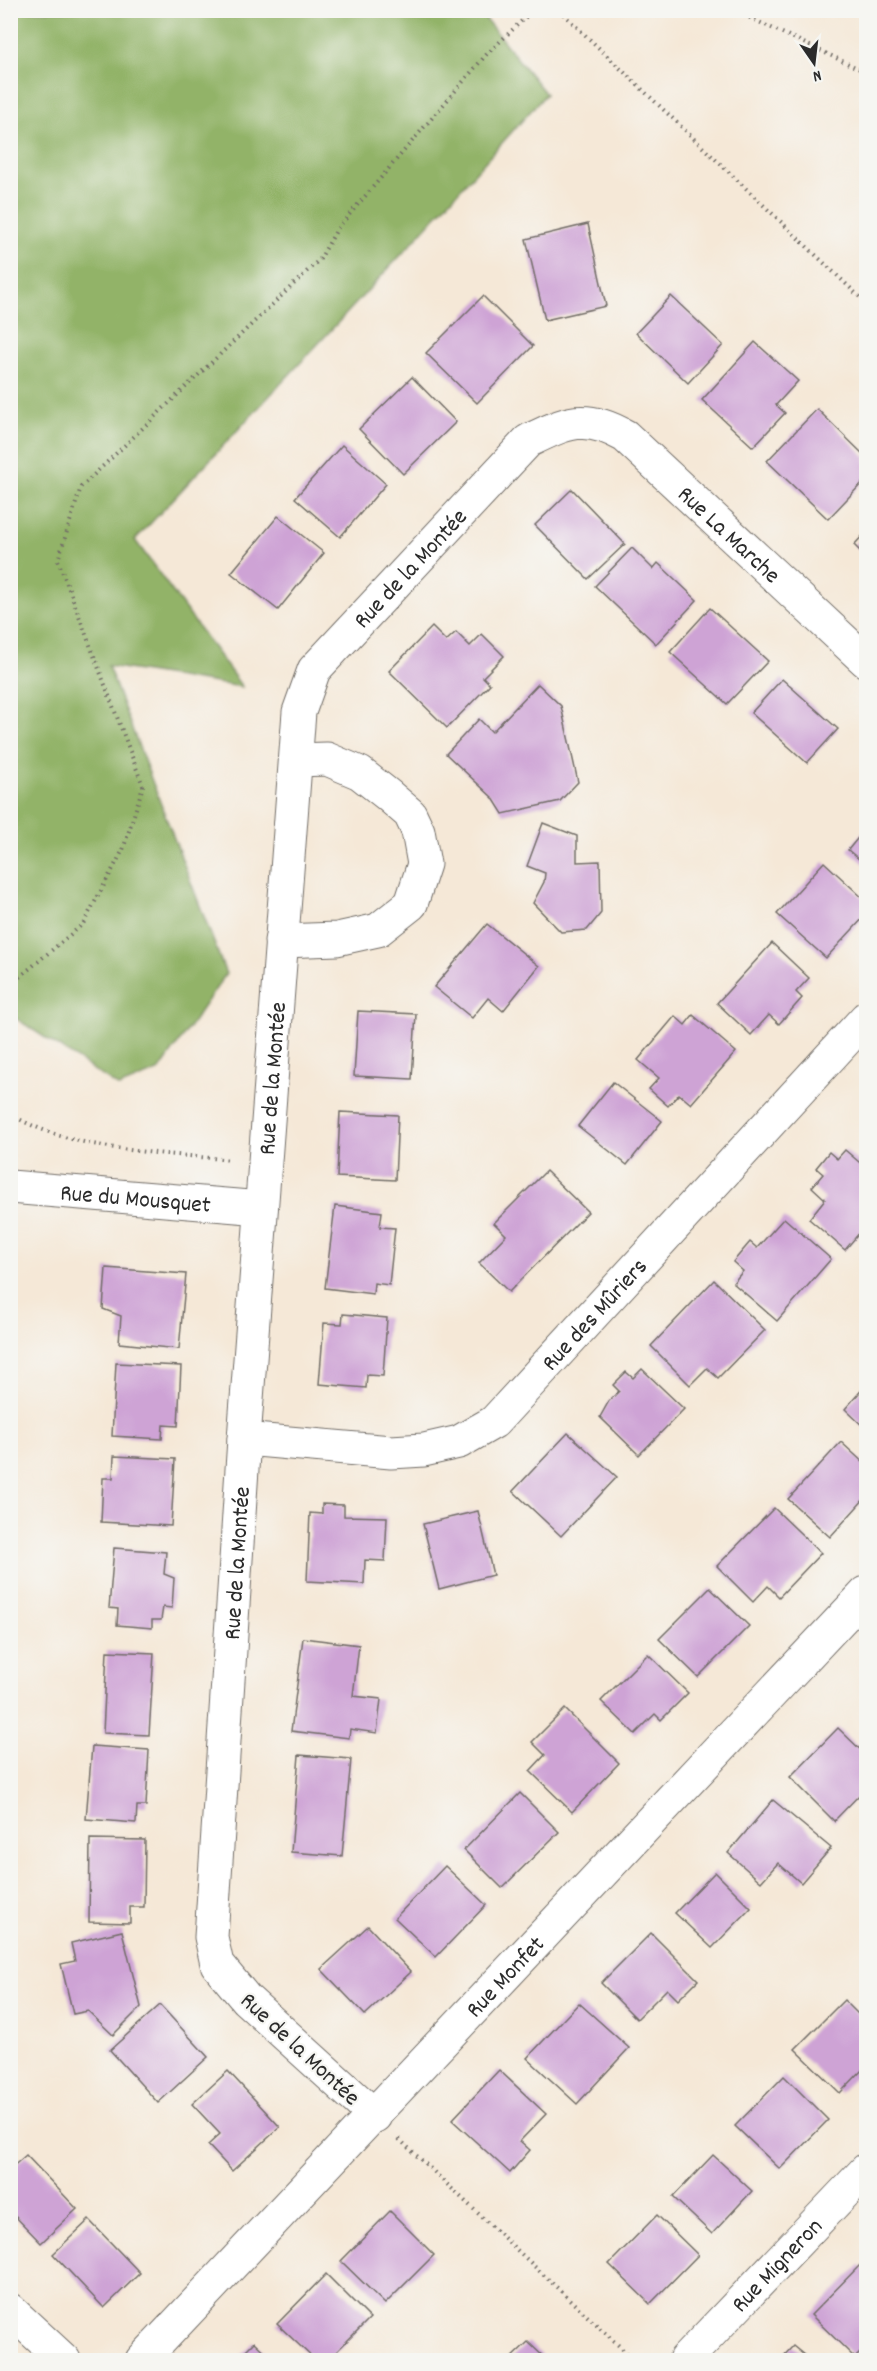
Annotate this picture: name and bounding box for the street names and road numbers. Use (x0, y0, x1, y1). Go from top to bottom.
street label: Rue La Marche (669, 479, 787, 593)
street label: Rue de la Montée (347, 502, 477, 637)
street label: Rue de la Montée (252, 1001, 297, 1156)
street label: Rue du Mousquet (59, 1177, 212, 1224)
street label: Rue des Mûriers (535, 1252, 657, 1380)
street label: Rue de la Montée (217, 1486, 261, 1641)
street label: Rue Monfet (459, 1929, 554, 2027)
street label: Rue de la Montée (231, 1985, 367, 2115)
street label: Rue Migneron (725, 2212, 832, 2321)

